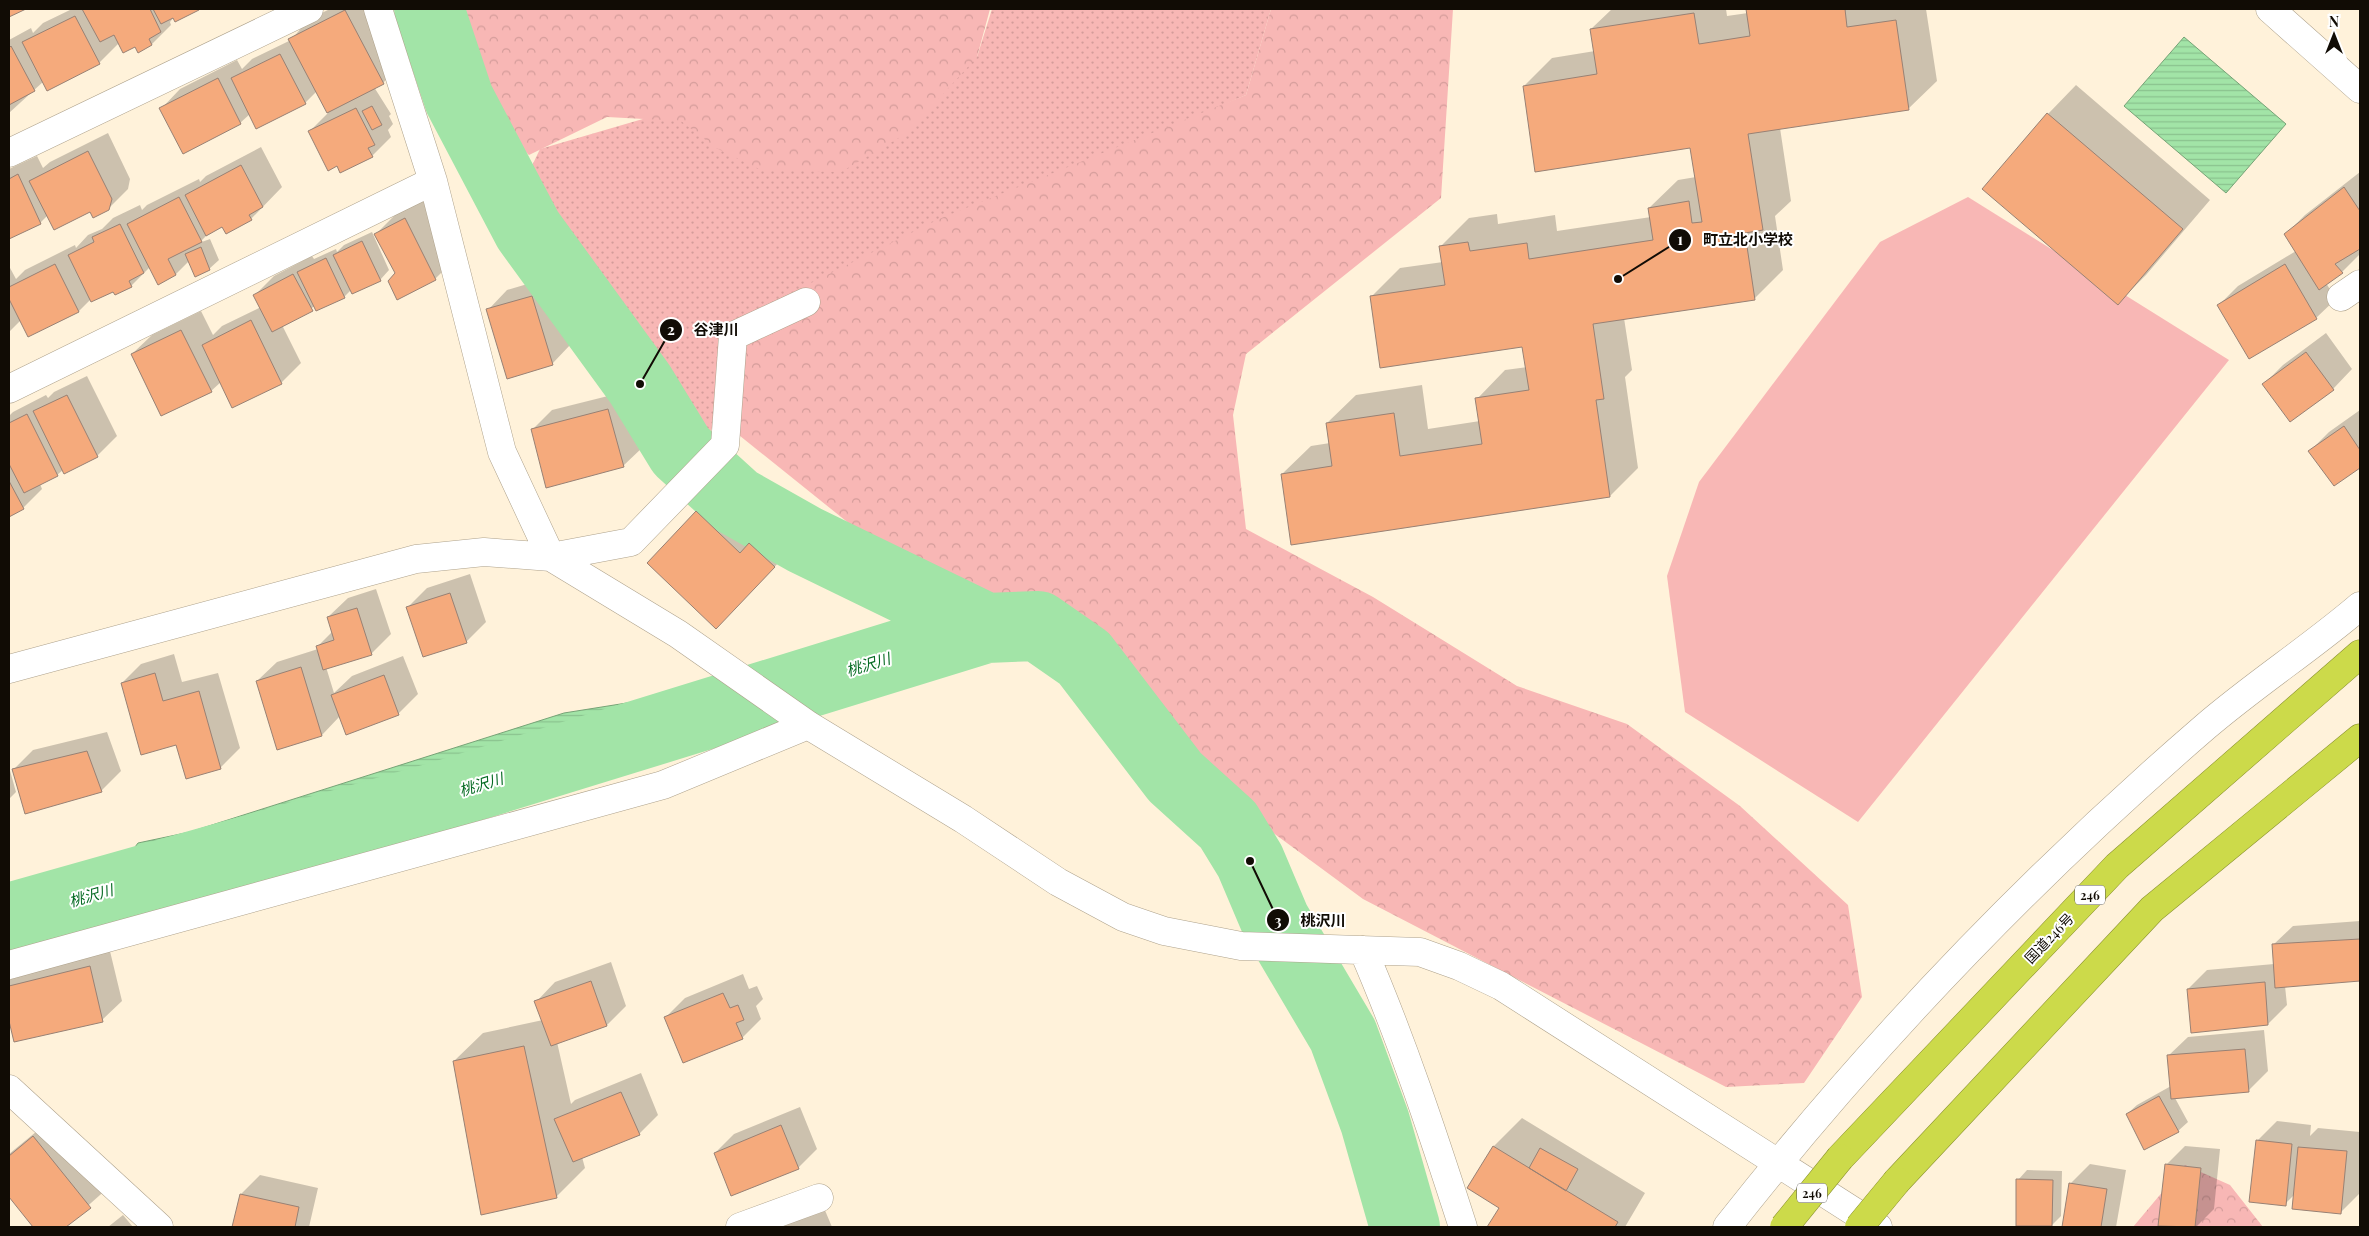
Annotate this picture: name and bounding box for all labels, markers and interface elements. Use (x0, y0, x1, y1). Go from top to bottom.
north arrow (2309, 10, 2359, 60)
text: N (2329, 12, 2339, 31)
callout: 町立北小学校 (1668, 225, 1803, 255)
text: 1 (1677, 229, 1683, 249)
text: 町立北小学校 (1703, 229, 1793, 249)
callout: 谷津川 (659, 315, 749, 345)
text: 2 (667, 319, 675, 339)
text: 谷津川 (693, 319, 739, 339)
water label: 桃沢川 (844, 647, 894, 680)
water label: 桃沢川 (457, 767, 507, 800)
water label: 桃沢川 (67, 879, 117, 911)
road number: 246 (2075, 886, 2105, 904)
callout: 桃沢川 (1266, 905, 1356, 935)
street label: 国道246号 (2020, 909, 2078, 967)
text: 3 (1274, 910, 1282, 930)
text: 桃沢川 (1300, 910, 1346, 930)
road number: 246 (1797, 1184, 1827, 1202)

